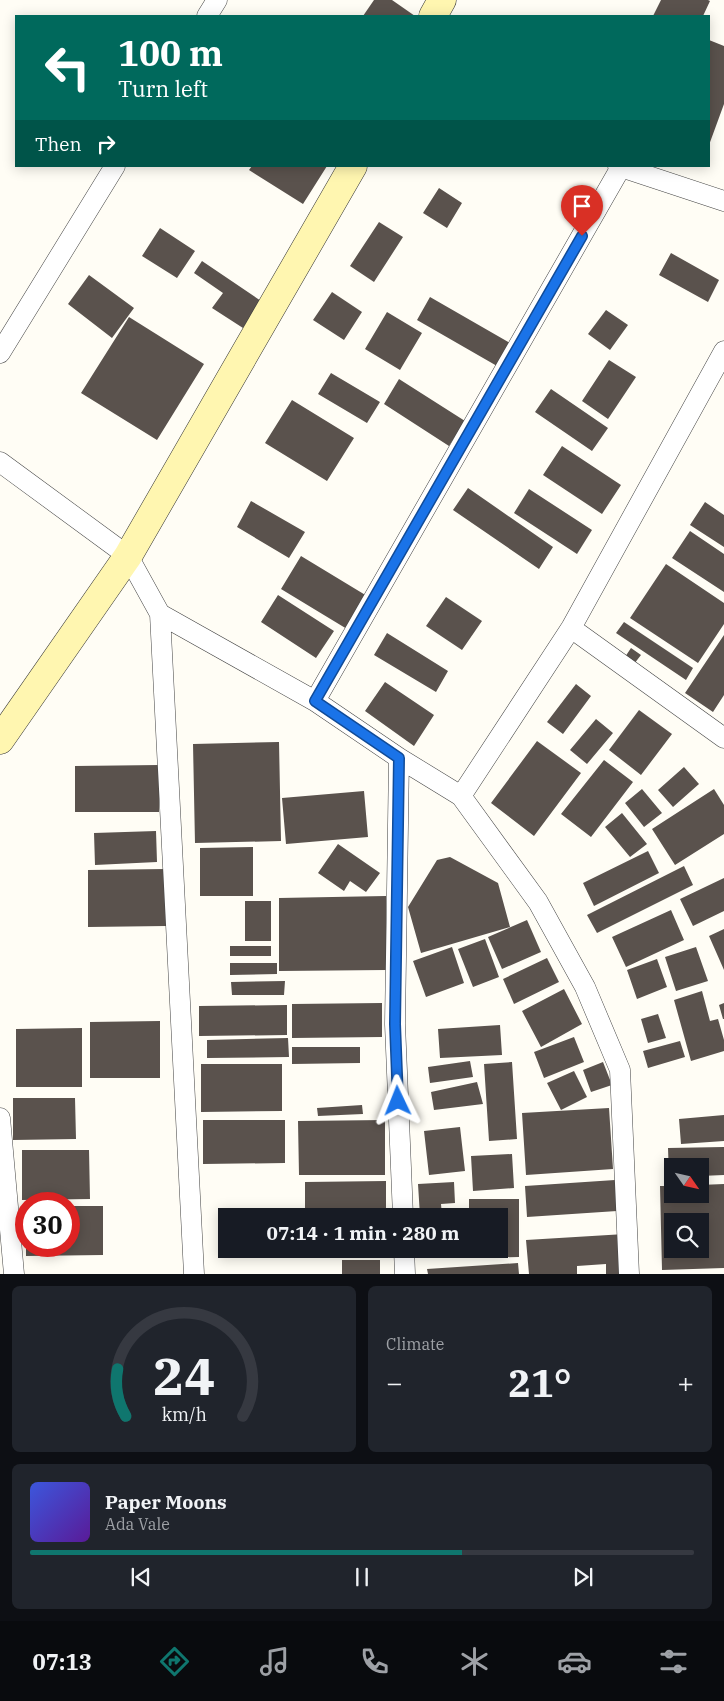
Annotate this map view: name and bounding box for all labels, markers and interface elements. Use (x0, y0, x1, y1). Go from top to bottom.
text: 100 m (118, 30, 223, 76)
icon: left (35, 35, 100, 100)
text: Turn left (118, 74, 208, 103)
icon: right (92, 130, 120, 158)
text: Then (35, 132, 82, 156)
pin (561, 185, 603, 236)
icon: arrive (568, 192, 596, 220)
position arrow (371, 1074, 423, 1126)
north arrow (664, 1158, 709, 1202)
map controls (664, 1158, 709, 1258)
speed limit sign: 30 (15, 1192, 80, 1257)
button: search (664, 1213, 709, 1258)
text: 07:14 · 1 min · 280 m (267, 1221, 459, 1245)
text: Climate (386, 1334, 444, 1354)
text: 24 (153, 1342, 215, 1409)
text: 21° (508, 1358, 572, 1407)
text: − (386, 1364, 403, 1401)
text: + (677, 1364, 694, 1401)
text: km/h (161, 1403, 207, 1426)
text: Paper Moons (105, 1490, 227, 1514)
text: Ada Vale (105, 1514, 170, 1534)
icon: previous (127, 1563, 155, 1591)
icon: pause (348, 1563, 376, 1591)
icon: next (569, 1563, 597, 1591)
icon: directions (157, 1644, 192, 1679)
icon: music (257, 1644, 292, 1679)
icon: phone (357, 1644, 392, 1679)
icon: climate (457, 1644, 492, 1679)
icon: car (557, 1644, 592, 1679)
icon: filters (656, 1644, 691, 1679)
text: 07:13 (32, 1647, 92, 1676)

